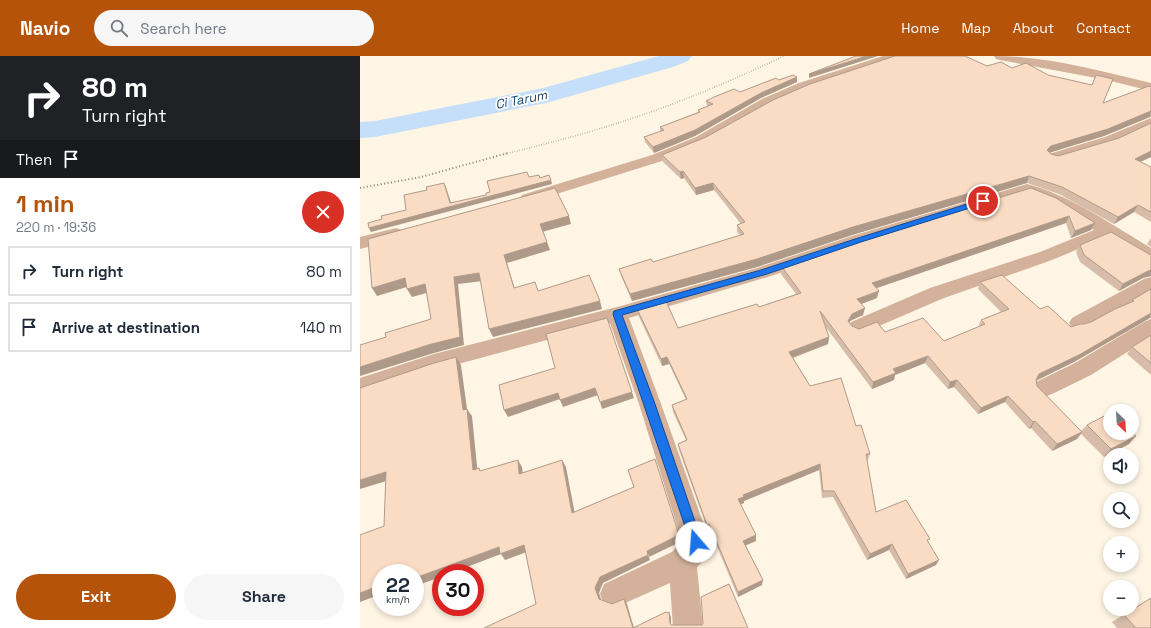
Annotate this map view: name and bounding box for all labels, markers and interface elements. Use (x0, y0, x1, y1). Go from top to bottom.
search box (94, 10, 374, 46)
text: Navio (20, 16, 70, 41)
icon: search (108, 17, 130, 39)
text: Search here (140, 19, 227, 38)
text: Home (901, 19, 939, 37)
text: Map (961, 19, 991, 37)
text: About (1013, 19, 1054, 37)
text: Contact (1076, 19, 1131, 37)
text: 80 m (82, 69, 148, 105)
icon: right (16, 72, 68, 124)
water label: Ci Tarum (494, 86, 549, 113)
text: Turn right (82, 104, 166, 127)
icon: arrive (60, 148, 82, 170)
text: Then (16, 150, 52, 169)
pin (966, 184, 1000, 218)
text: 1 min (16, 188, 75, 219)
icon: arrive (972, 190, 994, 212)
button: close (302, 191, 344, 233)
text: 220 m · 19:36 (16, 219, 96, 236)
icon: right (18, 260, 40, 282)
text: Turn right (52, 262, 123, 281)
text: 80 m (306, 262, 342, 281)
icon: arrive (18, 316, 40, 338)
text: Arrive at destination (52, 318, 200, 337)
text: 140 m (300, 318, 342, 337)
north arrow (1103, 404, 1139, 440)
map controls (1103, 404, 1139, 616)
button: sound (1103, 448, 1139, 484)
button: search (1103, 492, 1139, 528)
position arrow (675, 521, 717, 563)
button: + (1103, 536, 1139, 572)
speed limit sign: 30 (432, 564, 484, 616)
text: 22 (386, 572, 410, 598)
button: Exit (16, 574, 176, 620)
button: Share (184, 574, 344, 620)
button: − (1103, 580, 1139, 616)
text: km/h (386, 593, 410, 606)

